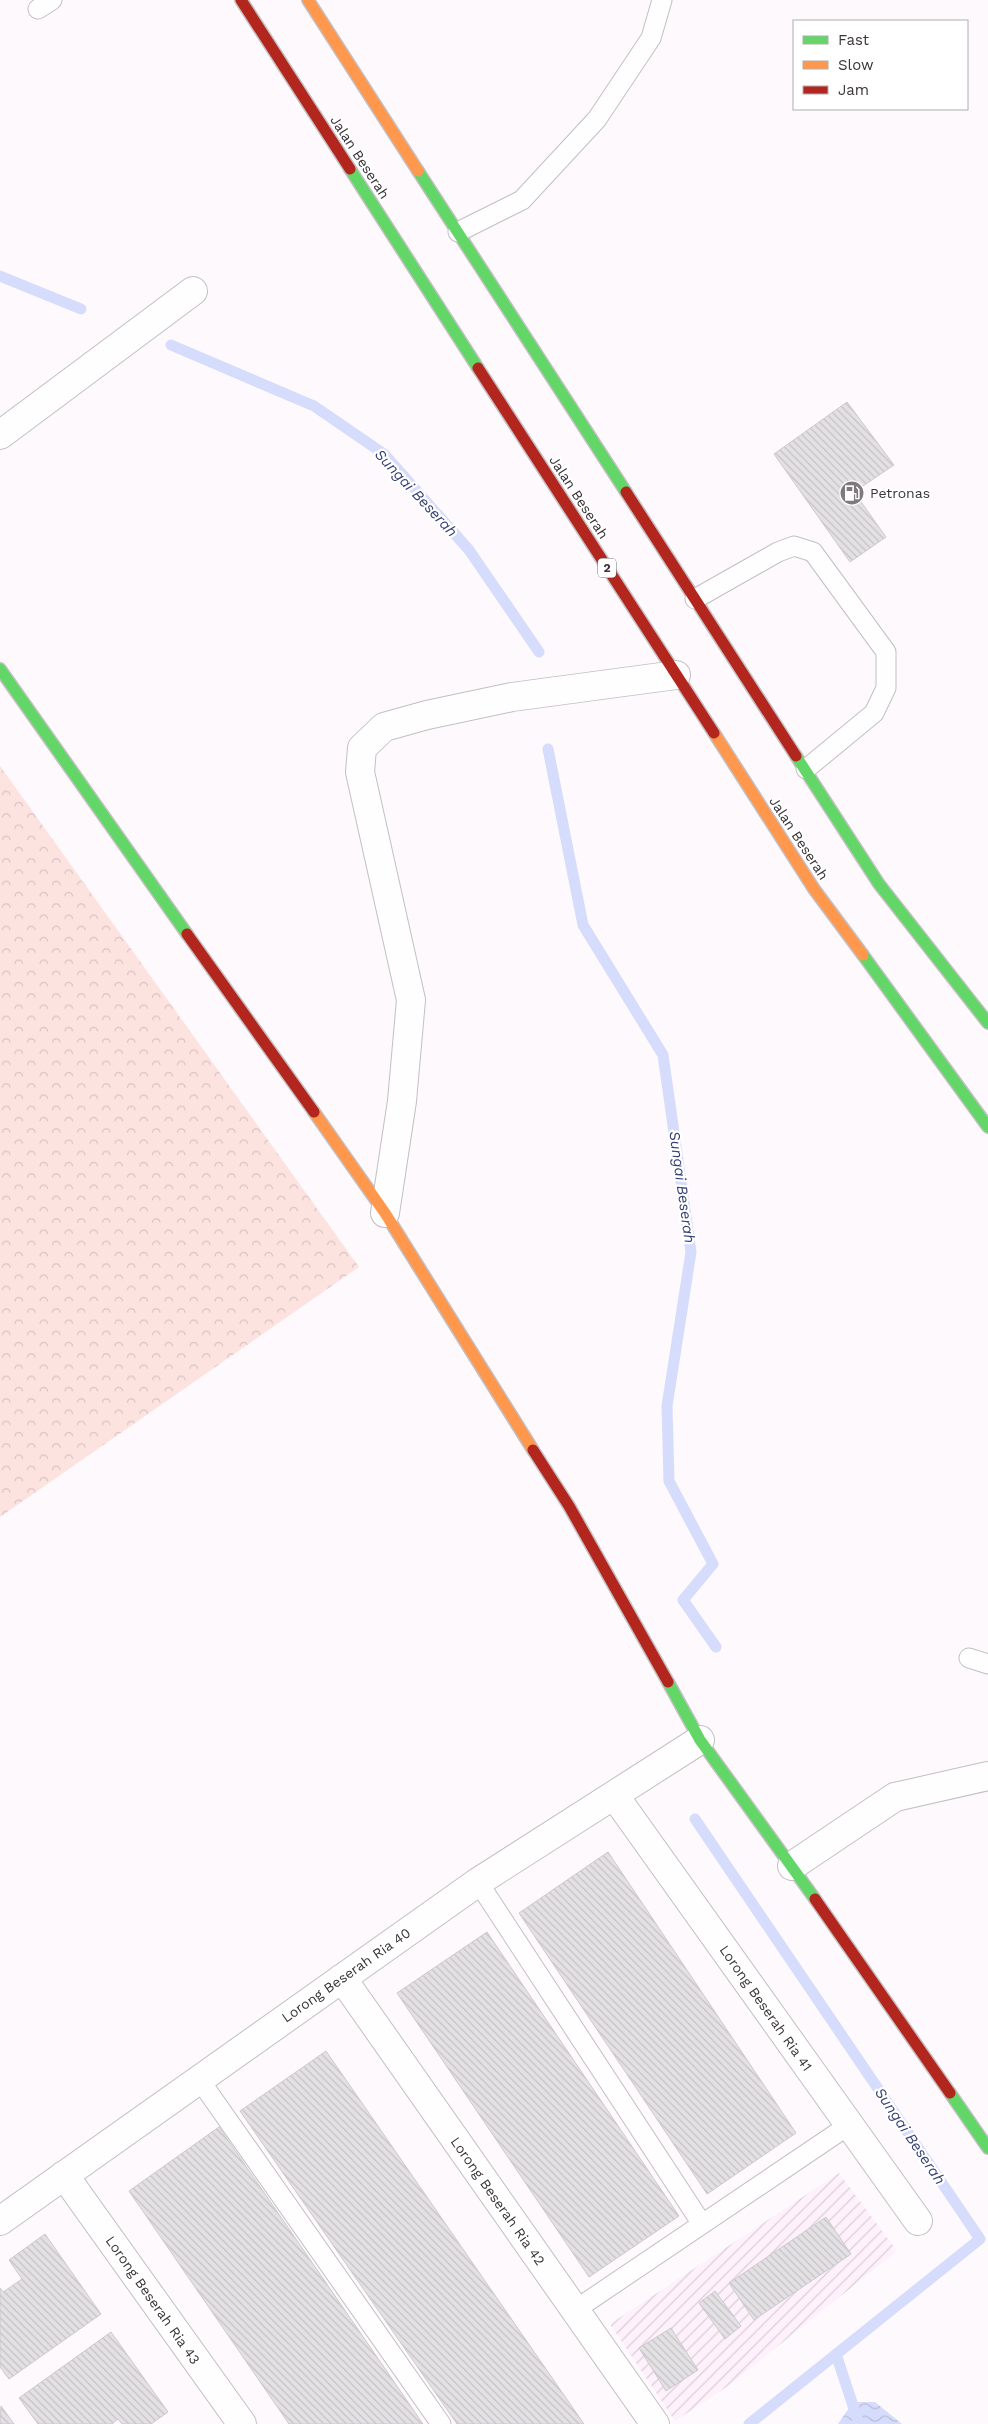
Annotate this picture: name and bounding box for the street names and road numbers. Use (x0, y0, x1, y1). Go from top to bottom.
street label: Jalan Beserah (327, 112, 393, 202)
street label: Jalan Beserah (546, 452, 612, 542)
road number: 2 (598, 558, 616, 578)
street label: Jalan Beserah (766, 793, 832, 883)
street label: Lorong Beserah Ria 40 (279, 1924, 413, 2026)
street label: Lorong Beserah Ria 41 (716, 1942, 816, 2074)
street label: Lorong Beserah Ria 42 (448, 2134, 548, 2268)
street label: Lorong Beserah Ria 43 (103, 2233, 203, 2367)

